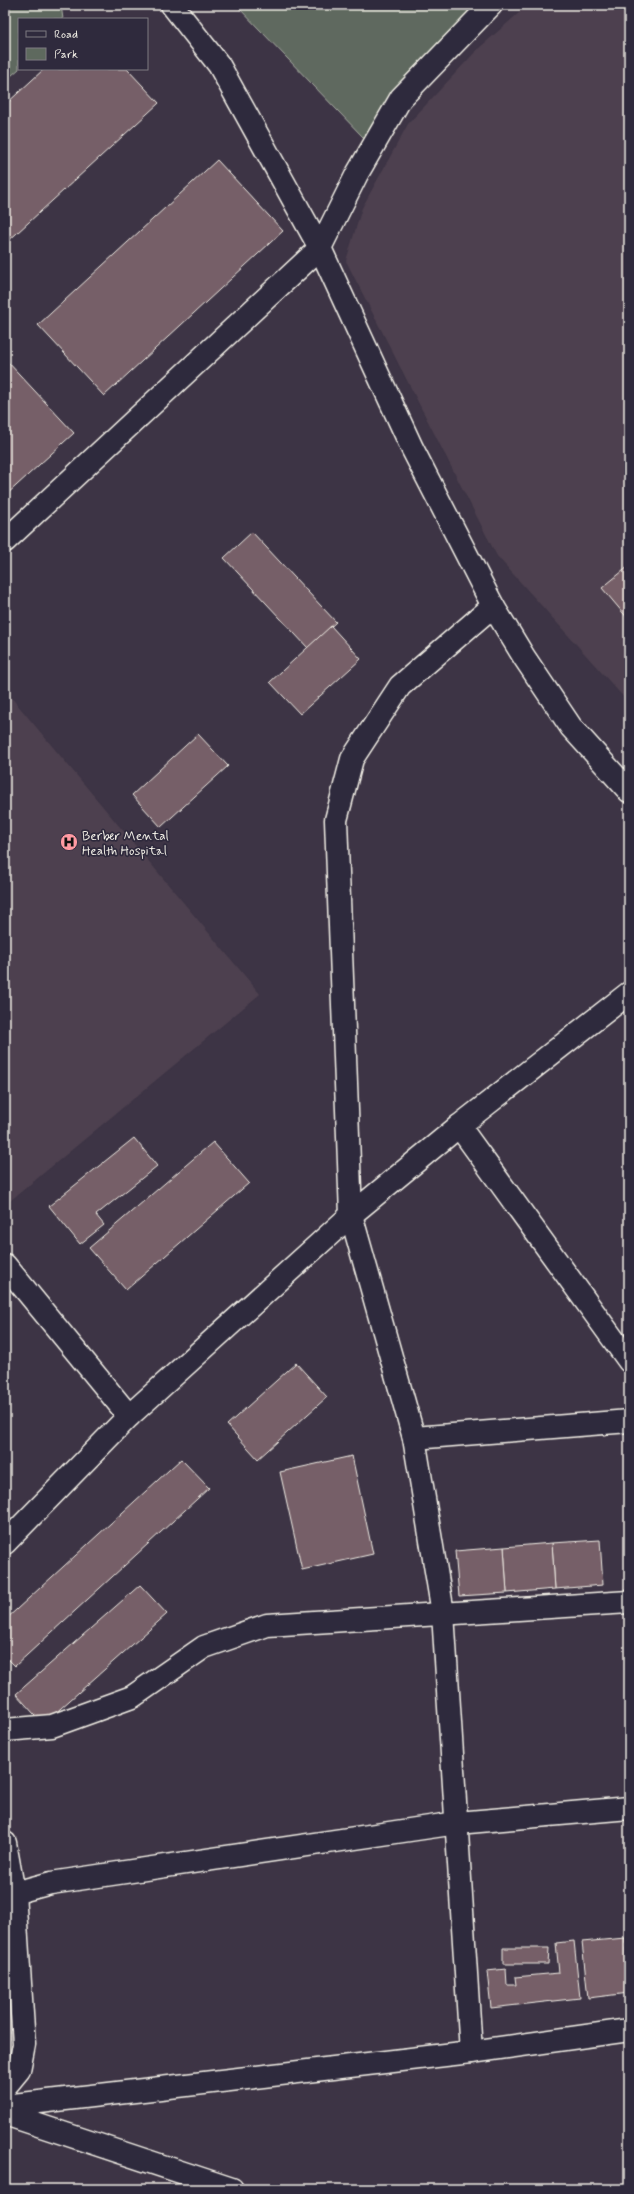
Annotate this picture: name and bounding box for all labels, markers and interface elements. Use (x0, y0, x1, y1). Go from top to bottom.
legend (18, 18, 148, 70)
text: Road (54, 27, 78, 43)
text: Park (54, 47, 78, 63)
place label: Berber Mental Health Hospital (82, 828, 169, 860)
hospital icon: Berber Mental Health Hospital (59, 832, 79, 852)

